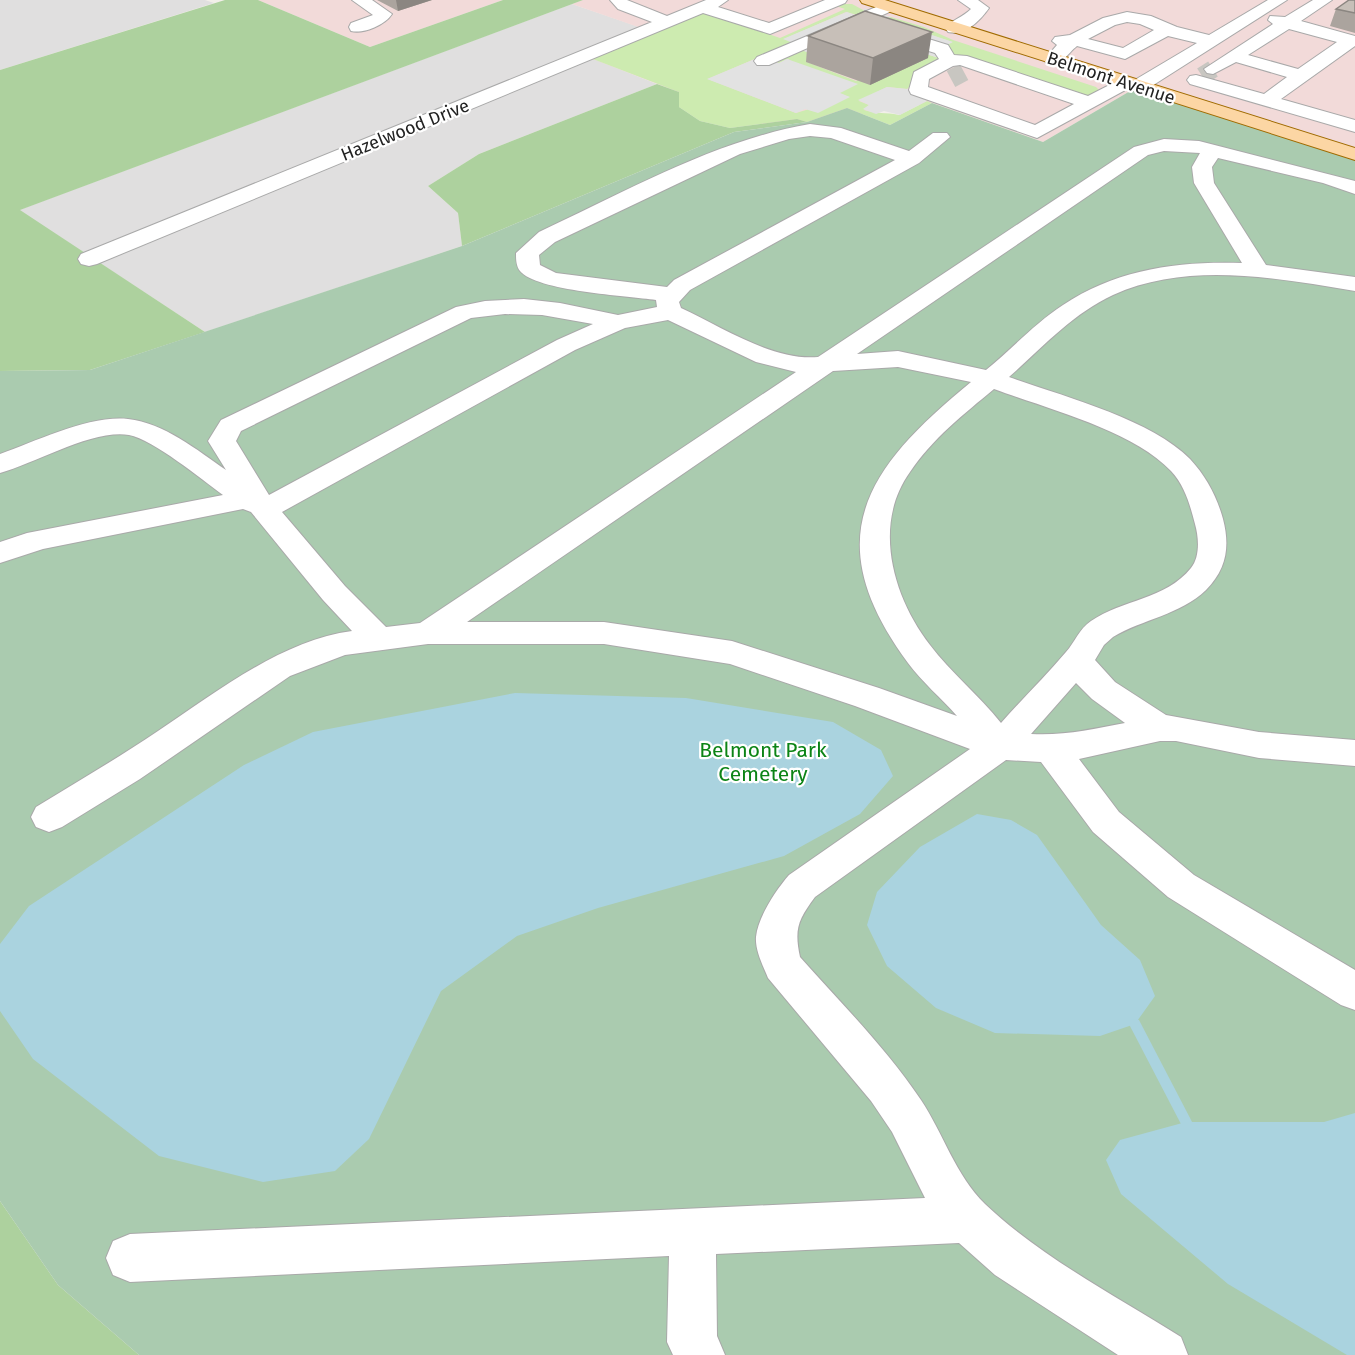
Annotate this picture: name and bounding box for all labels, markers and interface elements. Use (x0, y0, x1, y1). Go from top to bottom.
street label: Belmont Avenue (1044, 47, 1178, 109)
street label: Hazelwood Drive (338, 94, 472, 166)
park label: Belmont Park Cemetery (699, 737, 827, 787)

